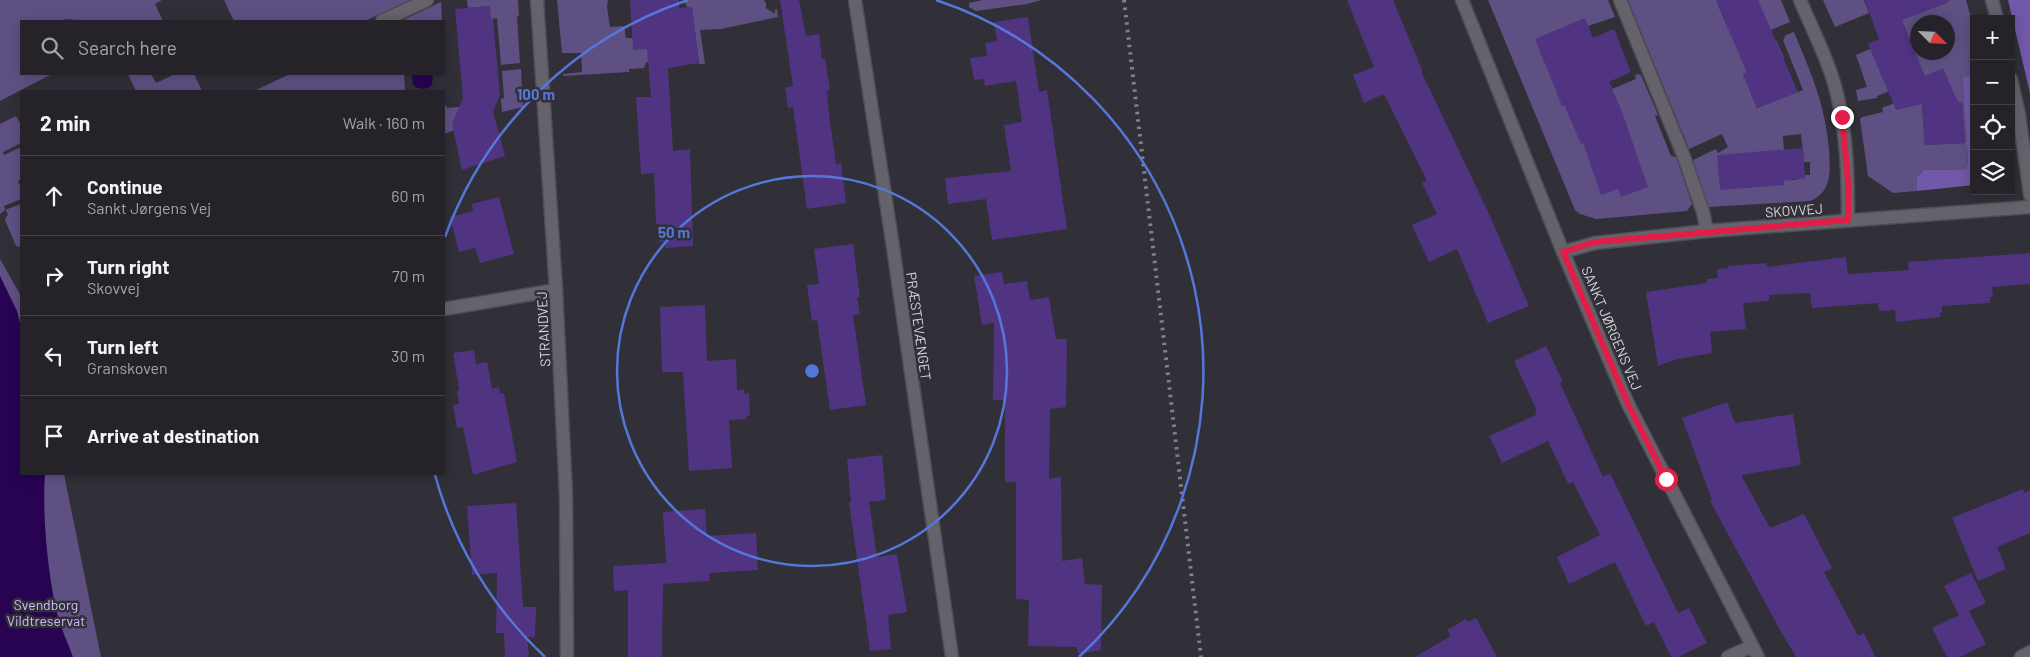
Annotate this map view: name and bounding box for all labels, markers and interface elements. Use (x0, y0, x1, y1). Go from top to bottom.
north arrow (1910, 15, 1955, 60)
map controls (1970, 15, 2015, 195)
button: + (1970, 15, 2015, 60)
search box (20, 20, 445, 75)
icon: search (38, 34, 66, 62)
text: Search here (78, 36, 177, 59)
button: − (1970, 60, 2015, 105)
text: 100 m (517, 85, 555, 103)
button: locate (1970, 105, 2015, 150)
route end (1831, 106, 1854, 129)
text: 2 min (40, 110, 90, 135)
text: Walk · 160 m (343, 113, 425, 132)
button: layers (1970, 150, 2015, 195)
text: Continue (87, 175, 163, 198)
icon: ahead (40, 182, 68, 210)
text: 60 m (391, 186, 425, 205)
text: Sankt Jørgens Vej (87, 198, 211, 217)
street label: SKOVVEJ (1764, 199, 1824, 221)
text: 50 m (658, 223, 690, 241)
text: Turn right (87, 255, 169, 278)
icon: right (40, 262, 68, 290)
street label: SANKT JØRGENS VEJ (1578, 264, 1646, 392)
text: 70 m (392, 266, 425, 285)
street label: PRÆSTEVÆNGET (903, 271, 935, 381)
text: Skovvej (87, 278, 140, 297)
street label: STRANDVEJ (533, 291, 553, 367)
text: Turn left (87, 335, 158, 358)
icon: left (40, 342, 68, 370)
text: 30 m (391, 346, 425, 365)
text: Granskoven (87, 358, 168, 377)
centre of rings (803, 362, 821, 380)
icon: arrive (40, 422, 68, 450)
text: Arrive at destination (87, 424, 259, 447)
route start (1655, 468, 1678, 491)
park label: Svendborg Vildtreservat (7, 596, 85, 629)

